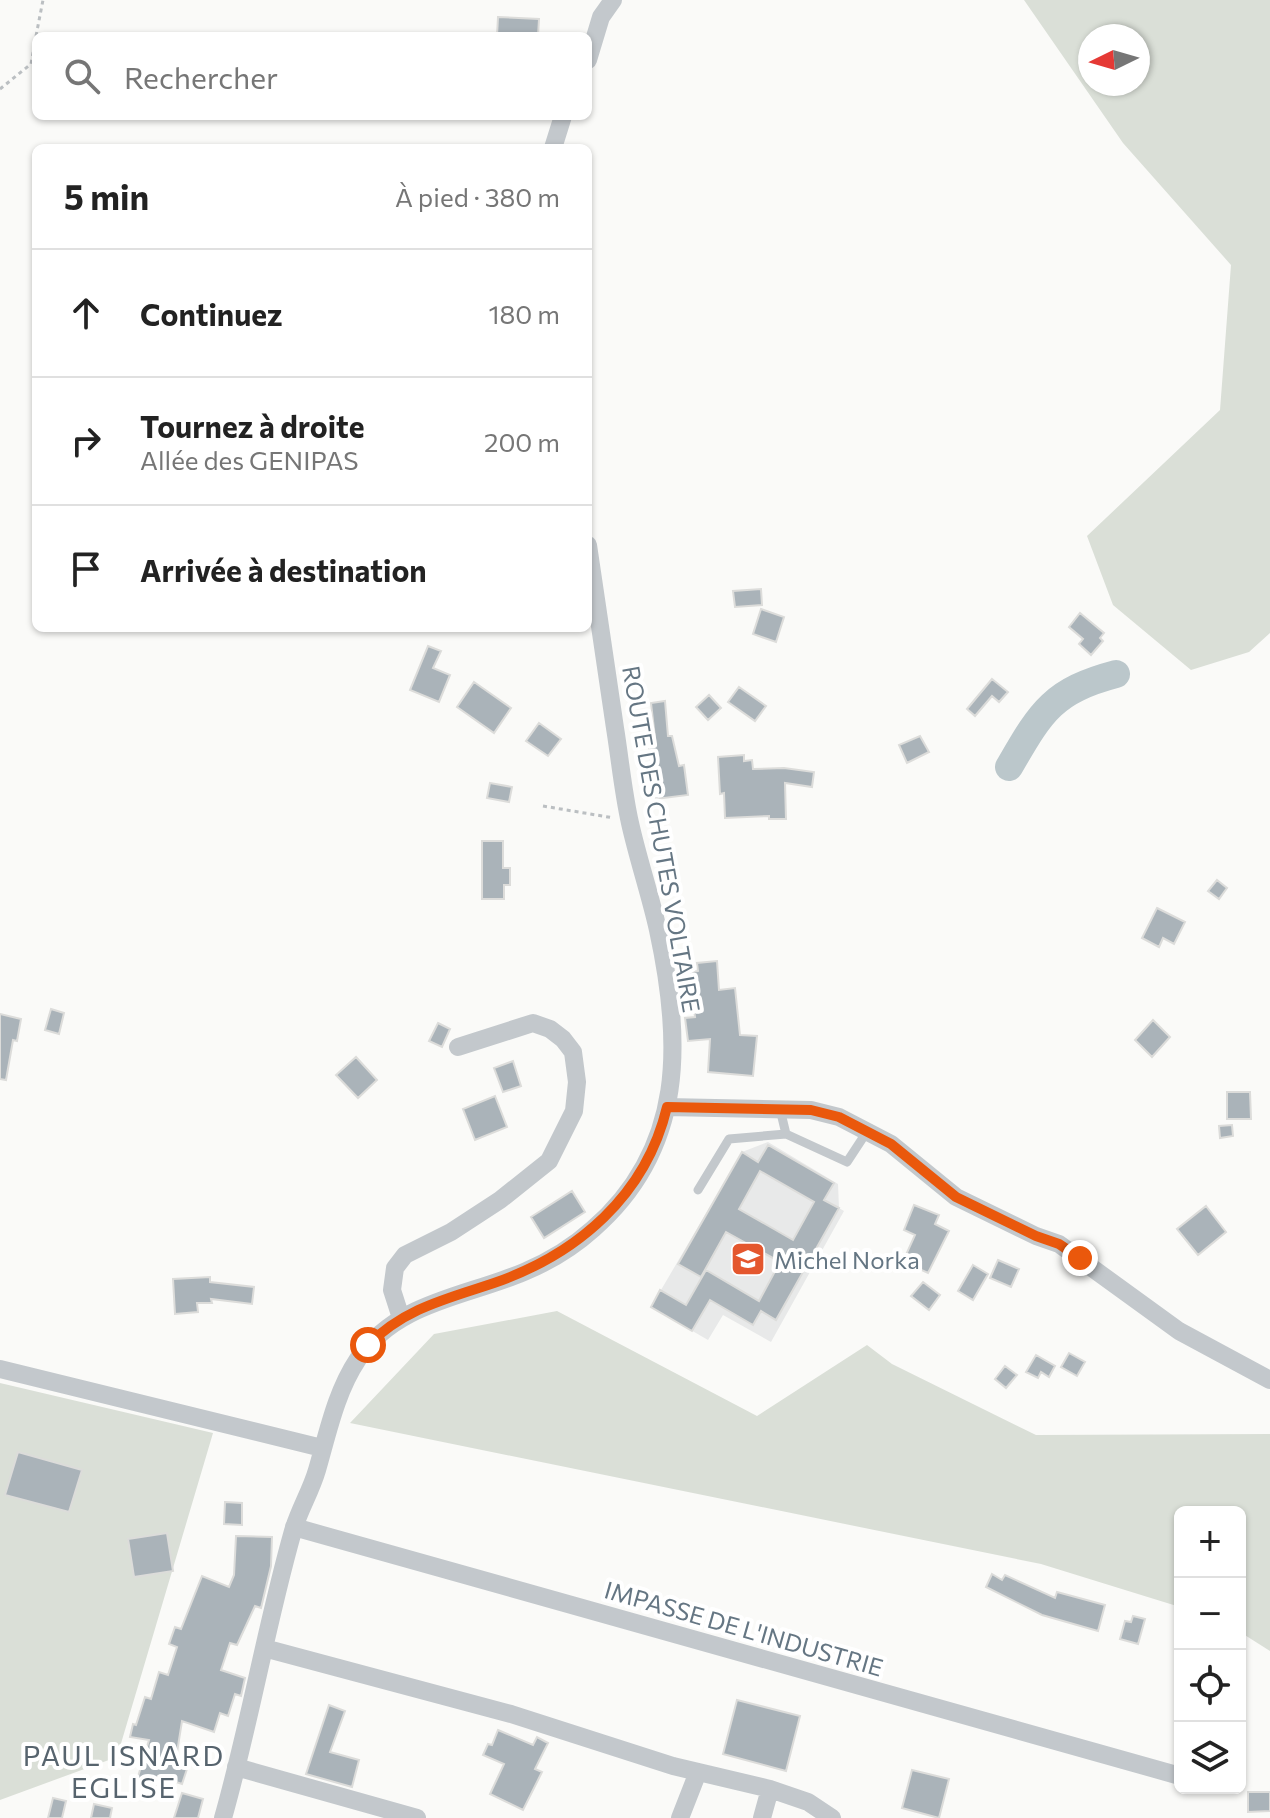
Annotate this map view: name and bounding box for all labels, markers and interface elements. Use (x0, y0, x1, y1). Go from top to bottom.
north arrow (1078, 24, 1150, 96)
search box (32, 32, 592, 120)
icon: search (60, 54, 104, 98)
text: Rechercher (124, 58, 278, 95)
text: 5 min (64, 175, 149, 217)
text: À pied · 380 m (395, 181, 560, 212)
icon: ahead (64, 291, 108, 335)
text: Continuez (140, 295, 283, 332)
text: 180 m (488, 298, 560, 329)
text: Tournez à droite (140, 407, 364, 444)
icon: right (64, 419, 108, 463)
text: 200 m (484, 426, 560, 457)
text: Allée des GENIPAS (140, 444, 359, 475)
icon: arrive (64, 547, 108, 591)
text: Arrivée à destination (140, 551, 427, 588)
street label: ROUTE DES CHUTES VOLTAIRE (617, 663, 707, 1015)
school or university icon: Michel Norka (729, 1240, 767, 1278)
route end (1062, 1240, 1098, 1276)
place label: Michel Norka (774, 1245, 920, 1274)
route start (350, 1327, 386, 1363)
map controls (1174, 1506, 1246, 1794)
button: + (1174, 1506, 1246, 1578)
street label: IMPASSE DE L'INDUSTRIE (601, 1574, 887, 1682)
button: − (1174, 1578, 1246, 1650)
button: locate (1174, 1650, 1246, 1722)
button: layers (1174, 1722, 1246, 1794)
district label: PAUL ISNARD EGLISE (23, 1738, 225, 1804)

